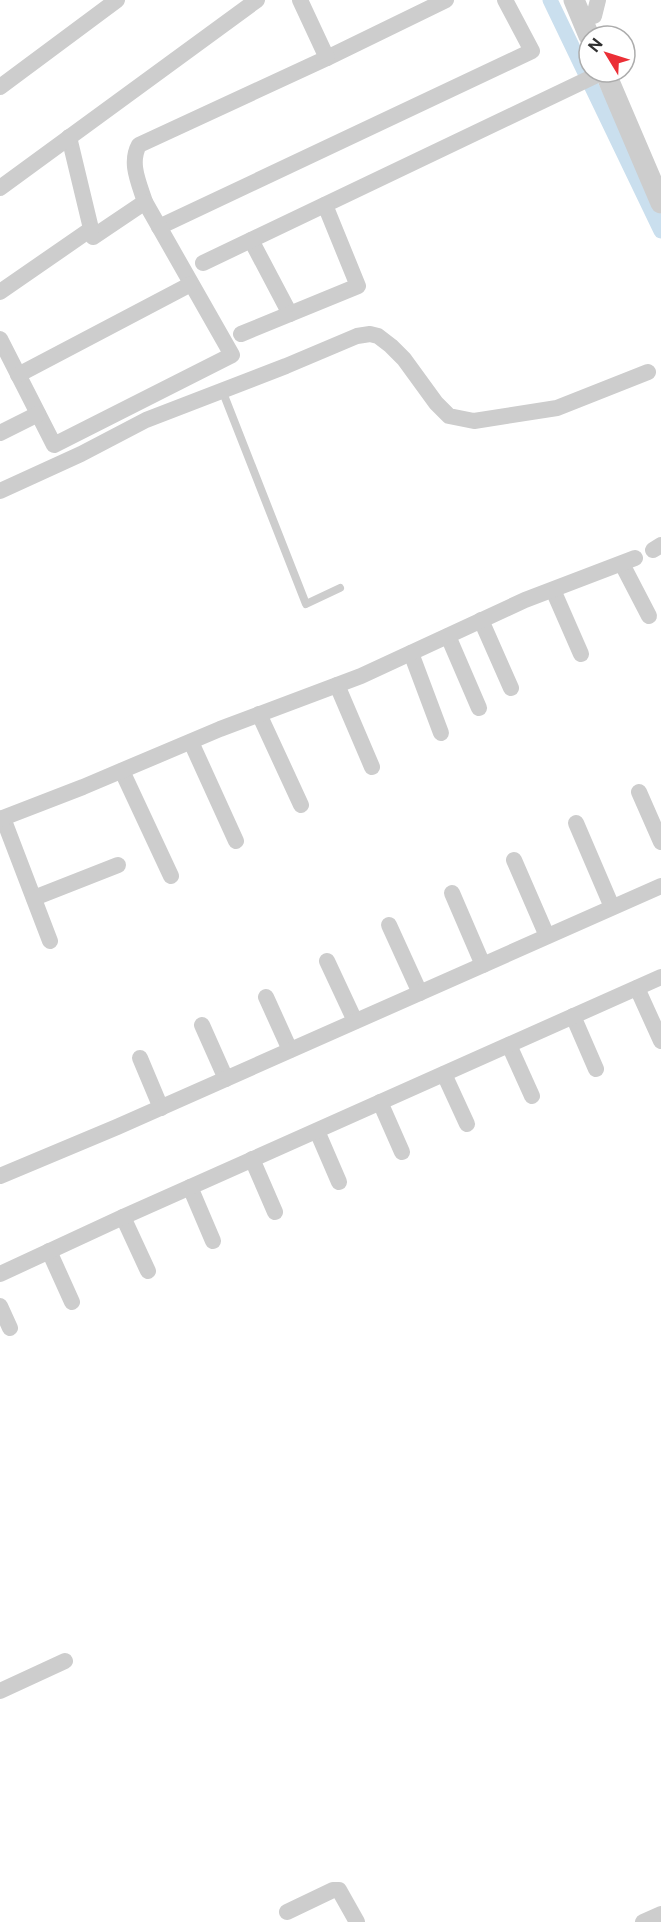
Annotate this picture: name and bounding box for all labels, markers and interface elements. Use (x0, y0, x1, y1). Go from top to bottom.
north arrow (577, 24, 637, 84)
text: N (584, 34, 607, 56)

